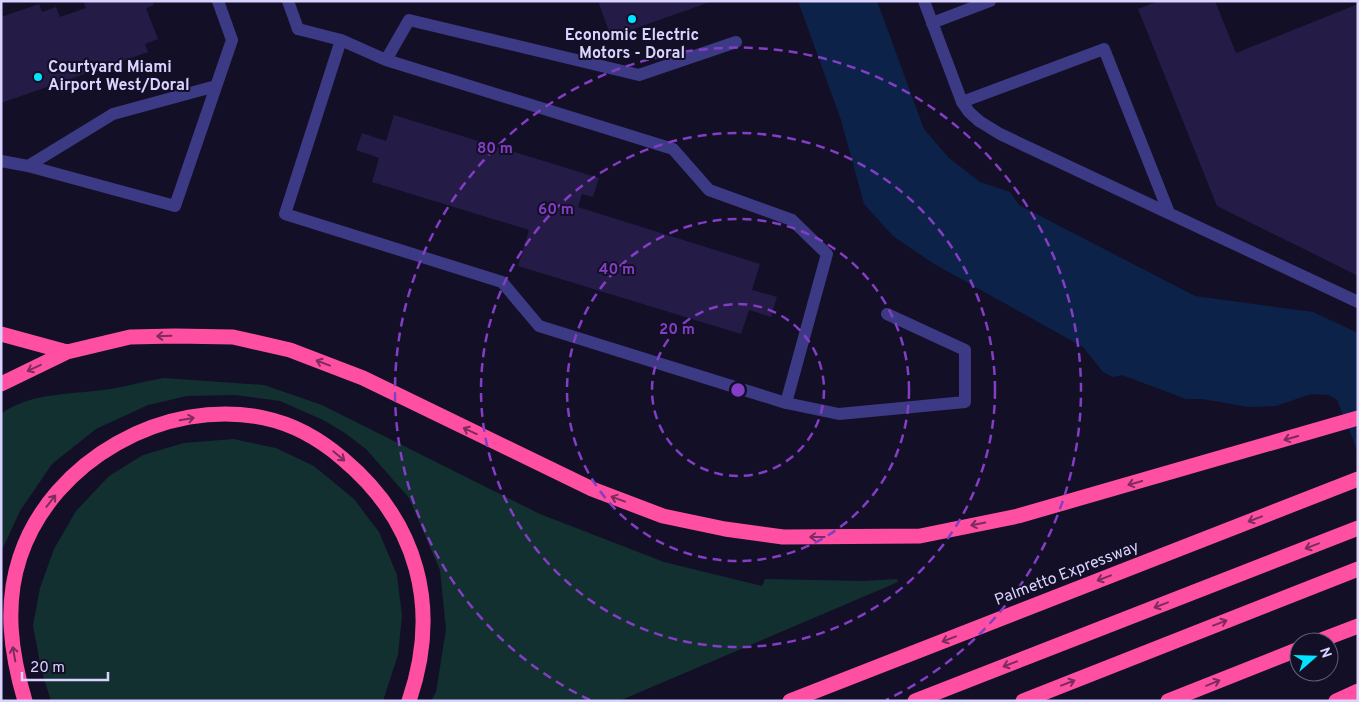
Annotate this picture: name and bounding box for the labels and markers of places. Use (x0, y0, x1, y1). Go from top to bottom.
marker: Economic Electric Motors - Doral (626, 13, 638, 25)
place label: Economic Electric Motors - Doral (565, 26, 699, 64)
place label: Courtyard Miami Airport West/Doral (48, 58, 190, 96)
marker: Courtyard Miami Airport West/Doral (32, 71, 44, 83)
centre of rings (729, 381, 747, 399)

